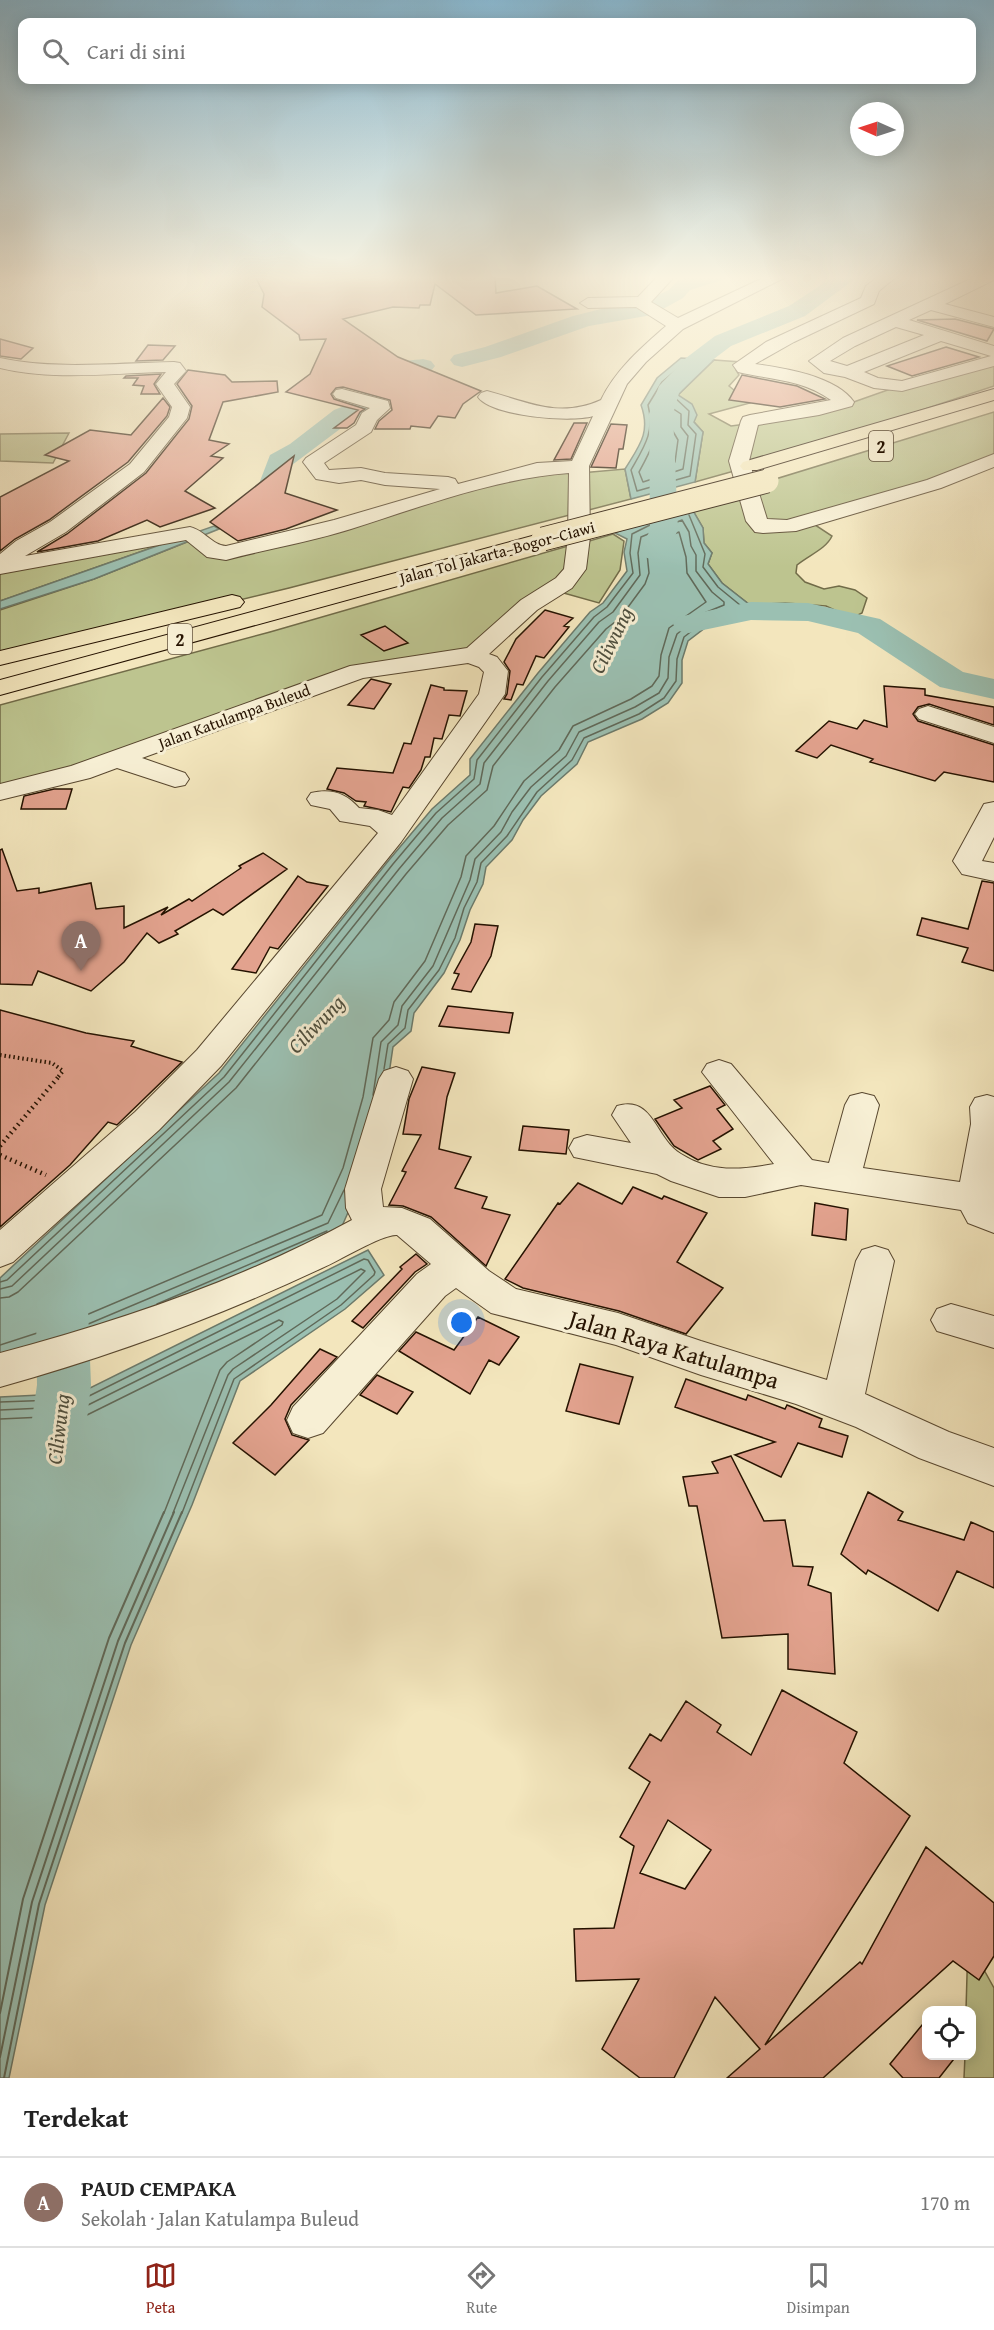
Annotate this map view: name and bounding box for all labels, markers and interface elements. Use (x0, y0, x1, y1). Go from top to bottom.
search box (18, 18, 976, 84)
icon: search (39, 35, 72, 68)
text: Cari di sini (87, 35, 186, 67)
north arrow (850, 102, 904, 156)
road number: 2 (869, 431, 893, 461)
street label: Jalan Tol Jakarta–Bogor–Ciawi (395, 514, 598, 590)
water label: Ciliwung (582, 601, 641, 679)
road number: 2 (168, 624, 192, 654)
street label: Jalan Katulampa Buleud (153, 677, 314, 755)
pin: A (62, 922, 100, 971)
water label: Ciliwung (280, 987, 352, 1060)
street label: Jalan Raya Katulampa (562, 1300, 784, 1398)
your location (447, 1308, 476, 1337)
water label: Ciliwung (38, 1392, 78, 1466)
map controls (922, 2006, 976, 2060)
button: locate (922, 2006, 976, 2060)
text: Terdekat (24, 2098, 128, 2137)
text: PAUD CEMPAKA (81, 2172, 236, 2204)
text: A (37, 2188, 50, 2217)
text: 170 m (920, 2188, 970, 2217)
text: Sekolah · Jalan Katulampa Buleud (81, 2204, 359, 2233)
tab: Peta (144, 2259, 177, 2319)
tab: Rute (465, 2259, 498, 2319)
tab: Disimpan (787, 2259, 850, 2319)

